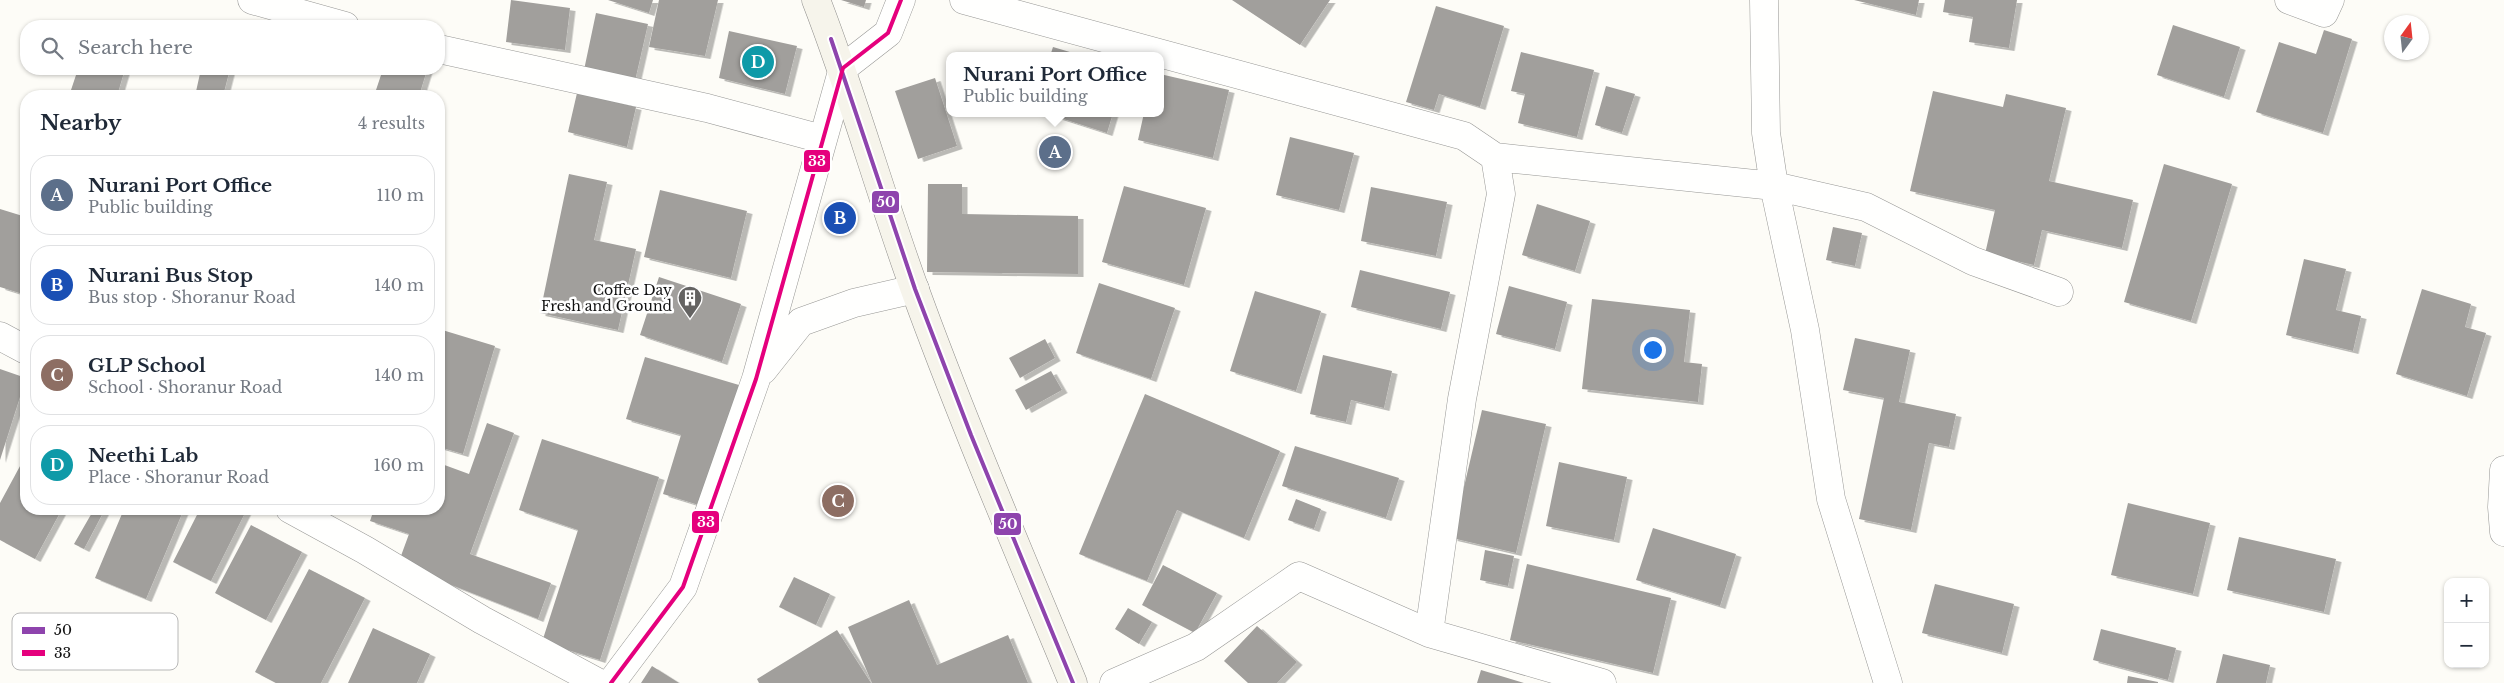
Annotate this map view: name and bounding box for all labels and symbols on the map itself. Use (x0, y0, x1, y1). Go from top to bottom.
north arrow (2384, 15, 2429, 60)
pin: D (742, 43, 774, 81)
pin: A (1039, 133, 1071, 171)
line badge: 33 (803, 149, 831, 173)
text: 33 (808, 152, 826, 170)
line badge: 50 (871, 190, 900, 214)
text: 50 (877, 193, 895, 211)
pin: B (824, 199, 856, 237)
place label: Coffee Day Fresh and Ground (541, 281, 673, 315)
building icon: Coffee Day Fresh and Ground (677, 285, 703, 319)
your location (1640, 337, 1666, 363)
pin: C (822, 482, 854, 520)
line badge: 33 (691, 510, 720, 534)
line badge: 50 (993, 512, 1022, 536)
text: 33 (697, 513, 715, 531)
text: 50 (999, 515, 1017, 533)
legend (12, 613, 178, 670)
text: 50 (54, 621, 72, 639)
text: 33 (54, 644, 71, 662)

